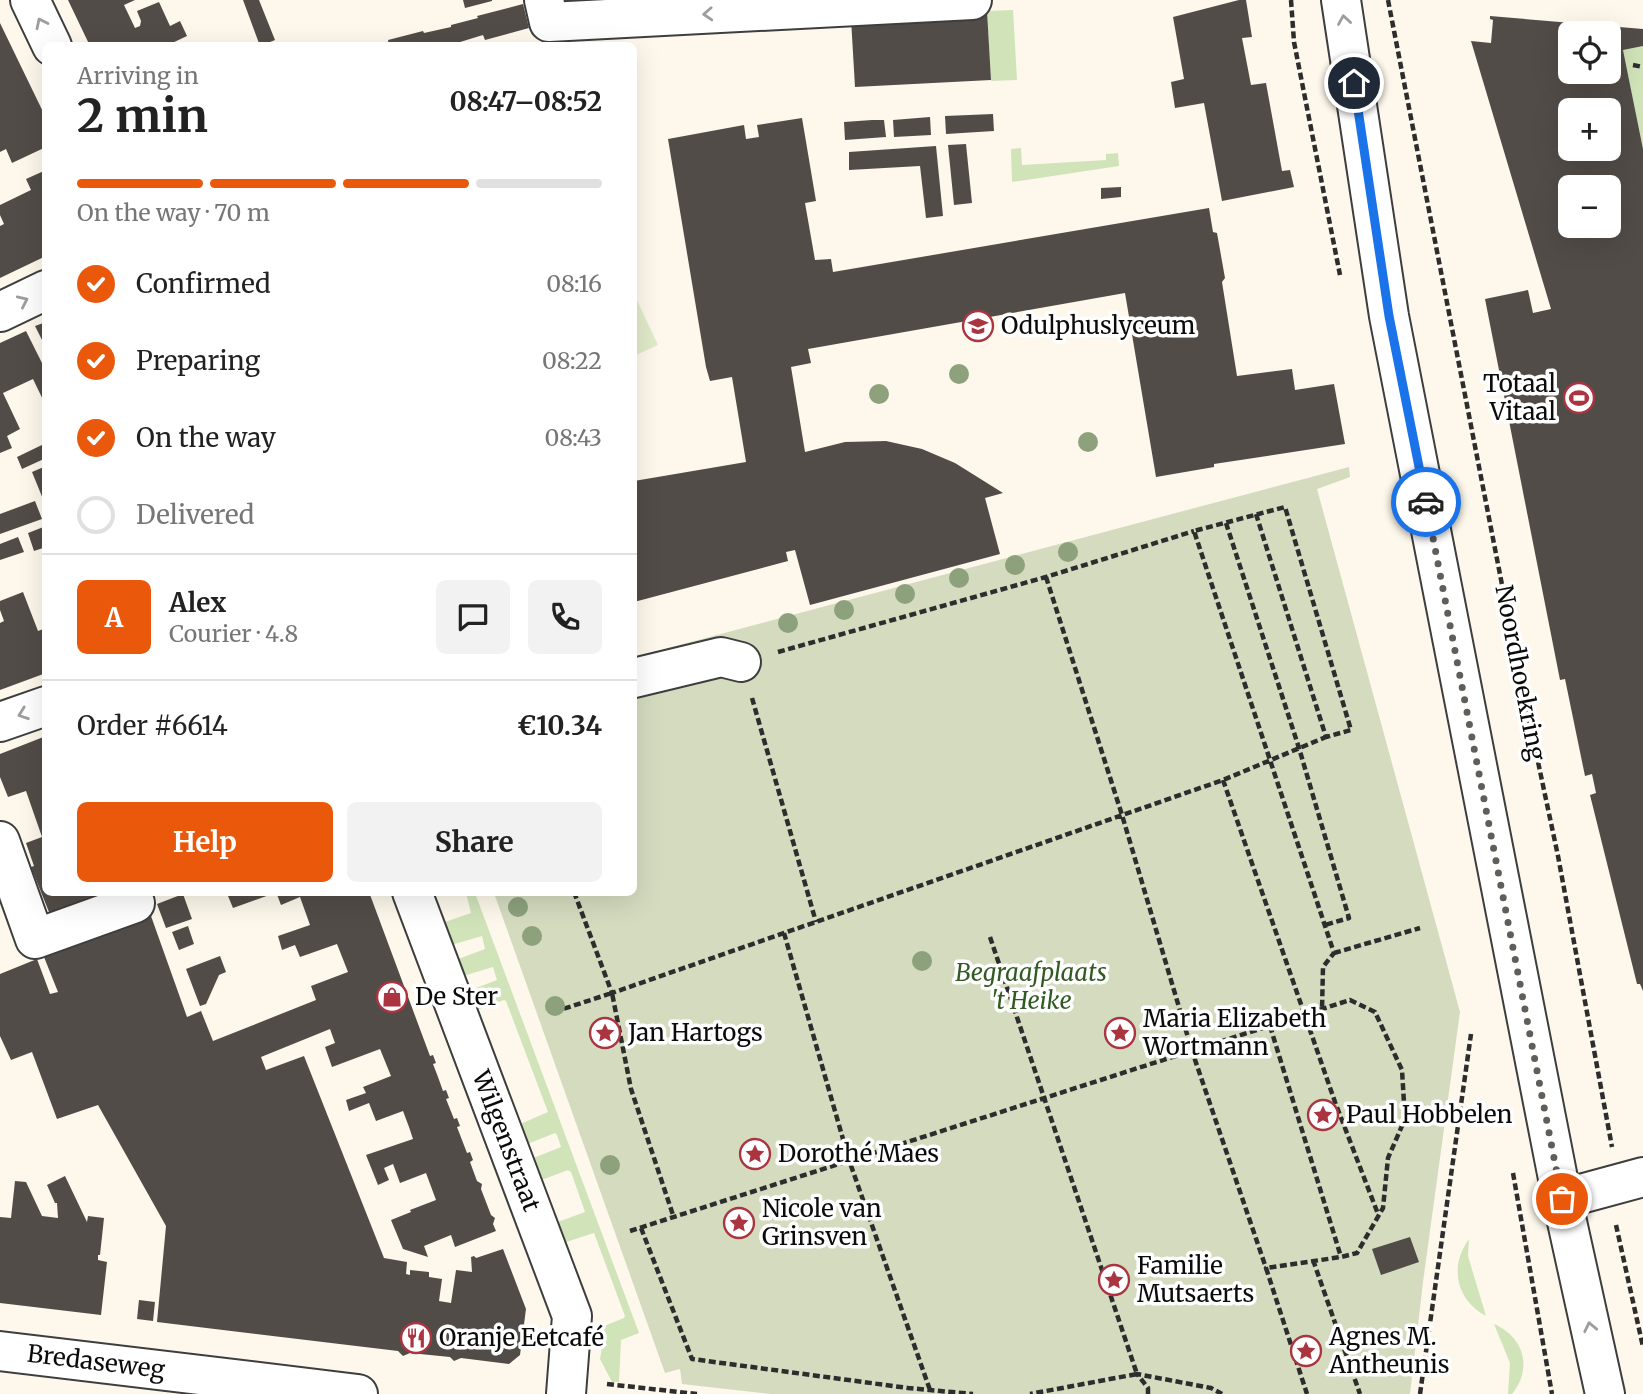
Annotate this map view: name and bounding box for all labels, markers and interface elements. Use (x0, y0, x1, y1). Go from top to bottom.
one-way arrow (702, 6, 713, 21)
one-way arrow (1337, 15, 1352, 26)
one-way arrow (35, 18, 49, 30)
map controls (1558, 21, 1621, 238)
button: locate (1558, 21, 1621, 84)
pin (1324, 53, 1384, 113)
text: Arriving in (77, 61, 199, 90)
icon: home (1335, 64, 1373, 102)
text: 08:47–08:52 (450, 85, 602, 118)
text: 2 min (77, 87, 208, 145)
button: + (1558, 98, 1621, 161)
button: − (1558, 175, 1621, 238)
text: On the way · 70 m (77, 198, 270, 227)
icon: check (77, 265, 115, 303)
text: Confirmed (136, 267, 271, 300)
text: 08:16 (546, 269, 602, 298)
one-way arrow (16, 295, 28, 309)
school or university icon: Odulphuslyceum (961, 309, 995, 343)
place label: Odulphuslyceum (1001, 310, 1196, 341)
icon: check (77, 342, 115, 380)
text: Preparing (136, 344, 260, 377)
text: 08:22 (542, 346, 602, 375)
place label: Totaal Vitaal (1483, 368, 1556, 427)
sports icon: Totaal Vitaal (1562, 381, 1596, 415)
icon: check (77, 419, 115, 457)
text: On the way (136, 421, 276, 454)
text: 08:43 (544, 423, 602, 452)
courier (1391, 467, 1461, 537)
icon: car (1407, 483, 1445, 521)
text: Delivered (136, 498, 255, 531)
button: chat (436, 580, 510, 654)
button: phone (528, 580, 602, 654)
street label: Noordhoekring (1488, 582, 1553, 764)
text: Alex (169, 586, 226, 619)
text: A (105, 601, 123, 634)
text: Courier · 4.8 (169, 619, 298, 648)
one-way arrow (17, 706, 29, 720)
text: Order #6614 (77, 709, 228, 742)
text: €10.34 (517, 709, 602, 742)
button: Help (77, 802, 333, 882)
button: Share (347, 802, 602, 882)
park label: Begraafplaats 't Heike (955, 957, 1107, 1016)
shop icon: De Ster (375, 980, 409, 1014)
place label: De Ster (415, 981, 498, 1012)
place label: Maria Elizabeth Wortmann (1142, 1003, 1327, 1062)
place icon: Jan Hartogs (588, 1016, 622, 1050)
place icon: Maria Elizabeth Wortmann (1103, 1016, 1137, 1050)
place label: Jan Hartogs (627, 1017, 763, 1048)
street label: Wilgenstraat (465, 1065, 548, 1216)
place icon: Paul Hobbelen (1306, 1098, 1340, 1132)
place label: Paul Hobbelen (1346, 1099, 1512, 1130)
place icon: Dorothé Maes (738, 1137, 772, 1171)
place label: Dorothé Maes (778, 1138, 939, 1169)
pin (1532, 1169, 1592, 1229)
icon: bag (1543, 1180, 1581, 1218)
place label: Nicole van Grinsven (762, 1193, 882, 1252)
place icon: Nicole van Grinsven (722, 1206, 756, 1240)
place label: Familie Mutsaerts (1137, 1250, 1254, 1309)
place icon: Familie Mutsaerts (1097, 1263, 1131, 1297)
restaurant icon: Oranje Eetcafé (399, 1321, 433, 1355)
place label: Agnes M. Antheunis (1328, 1321, 1450, 1380)
one-way arrow (1584, 1321, 1598, 1333)
place label: Oranje Eetcafé (439, 1322, 604, 1353)
place icon: Agnes M. Antheunis (1289, 1334, 1323, 1368)
street label: Bredaseweg (25, 1338, 167, 1385)

